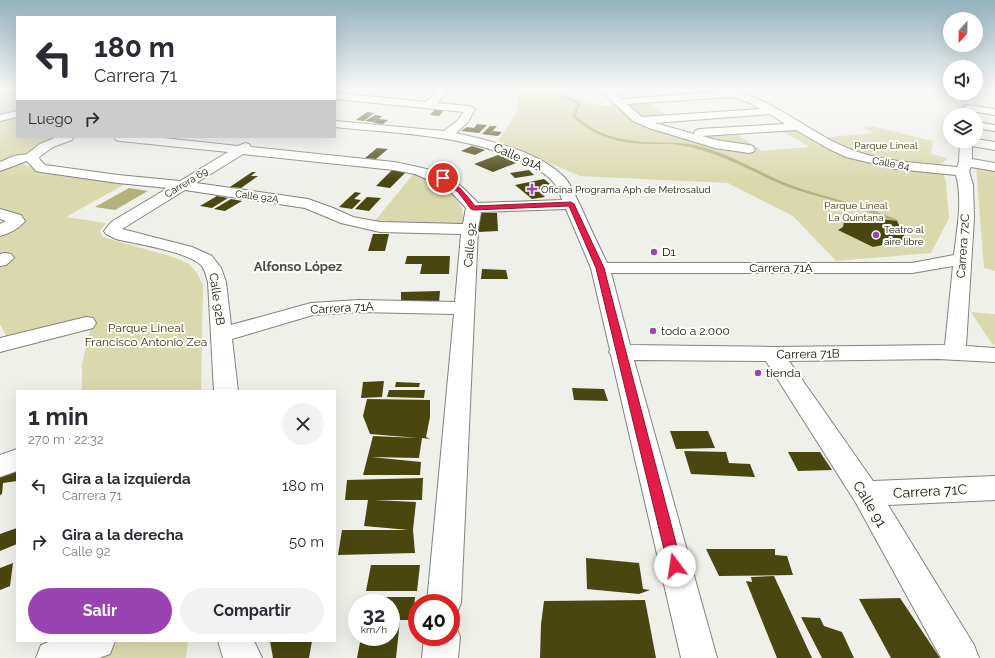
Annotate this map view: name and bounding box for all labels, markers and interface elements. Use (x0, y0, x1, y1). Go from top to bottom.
north arrow (943, 12, 983, 52)
map controls (943, 12, 983, 148)
text: 180 m (94, 31, 175, 64)
icon: left (28, 32, 80, 84)
button: sound (943, 60, 983, 100)
text: Carrera 71 (94, 65, 177, 86)
icon: right (81, 108, 103, 130)
button: layers (943, 108, 983, 148)
text: Luego (28, 110, 73, 128)
street label: Calle 91A (491, 140, 545, 174)
park label: Parque Lineal (854, 140, 918, 151)
street label: Calle 84 (871, 155, 911, 172)
pin (426, 161, 460, 195)
street label: Carrera 69 (163, 165, 210, 200)
icon: arrive (432, 167, 454, 189)
marker: Oficina Programa Aph de Metrosalud (526, 183, 538, 195)
place label: Oficina Programa Aph de Metrosalud (541, 184, 711, 195)
street label: Calle 92A (234, 188, 280, 205)
park label: Parque Lineal La Quintana (824, 200, 888, 223)
street label: Carrera 72C (954, 213, 972, 279)
street label: Calle 92 (461, 222, 479, 268)
place label: Teatro al aire libre (884, 224, 924, 247)
marker: Teatro al aire libre (871, 230, 881, 240)
place label: D1 (662, 245, 676, 259)
marker: D1 (649, 247, 659, 257)
district label: Alfonso López (254, 259, 343, 274)
street label: Carrera 71A (749, 261, 813, 275)
street label: Calle 92B (206, 272, 228, 326)
street label: Carrera 71A (310, 299, 374, 317)
park label: Parque Lineal Francisco Antonio Zea (85, 321, 207, 349)
place label: todo a 2.000 (661, 324, 730, 338)
marker: todo a 2.000 (648, 326, 658, 336)
street label: Carrera 71B (776, 346, 840, 362)
place label: tienda (766, 366, 801, 380)
marker: tienda (753, 368, 763, 378)
text: 1 min (28, 402, 89, 431)
button: close (282, 403, 324, 445)
text: 270 m · 22:32 (28, 432, 104, 447)
text: Gira a la izquierda (62, 470, 191, 488)
icon: left (28, 475, 50, 497)
text: 180 m (282, 477, 324, 495)
street label: Calle 91 (850, 478, 890, 530)
street label: Carrera 71C (893, 481, 968, 501)
text: Carrera 71 (62, 488, 122, 503)
text: Gira a la derecha (62, 526, 183, 544)
icon: right (28, 531, 50, 553)
text: 50 m (289, 533, 324, 551)
text: Calle 92 (62, 544, 110, 559)
position arrow (654, 545, 696, 587)
button: Salir (28, 588, 172, 634)
button: Compartir (180, 588, 324, 634)
speed limit sign: 40 (408, 594, 460, 646)
text: 32 (363, 603, 385, 627)
text: km/h (361, 624, 387, 635)

